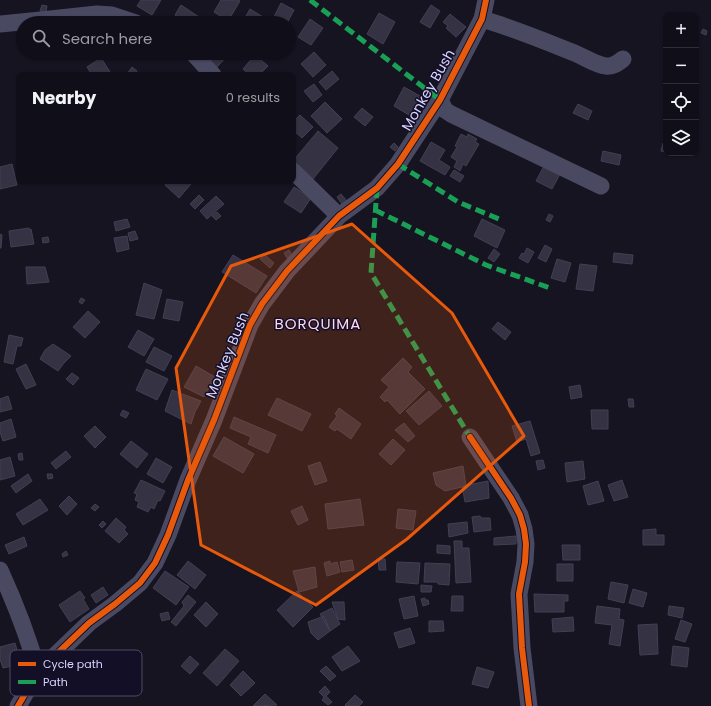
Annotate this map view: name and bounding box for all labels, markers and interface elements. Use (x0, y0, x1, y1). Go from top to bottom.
map controls (663, 12, 699, 156)
button: + (663, 12, 699, 48)
search box (16, 16, 296, 60)
icon: search (30, 27, 52, 49)
text: Search here (62, 28, 152, 49)
street label: Monkey Bush (397, 45, 459, 135)
button: − (663, 48, 699, 84)
button: locate (663, 84, 699, 120)
text: Nearby (32, 86, 96, 110)
text: 0 results (226, 88, 280, 107)
button: layers (663, 120, 699, 156)
street label: Monkey Bush (201, 309, 253, 401)
district label: BORQUIMA (275, 313, 361, 334)
legend (10, 650, 142, 696)
text: Cycle path (43, 656, 103, 672)
text: Path (43, 674, 68, 690)

